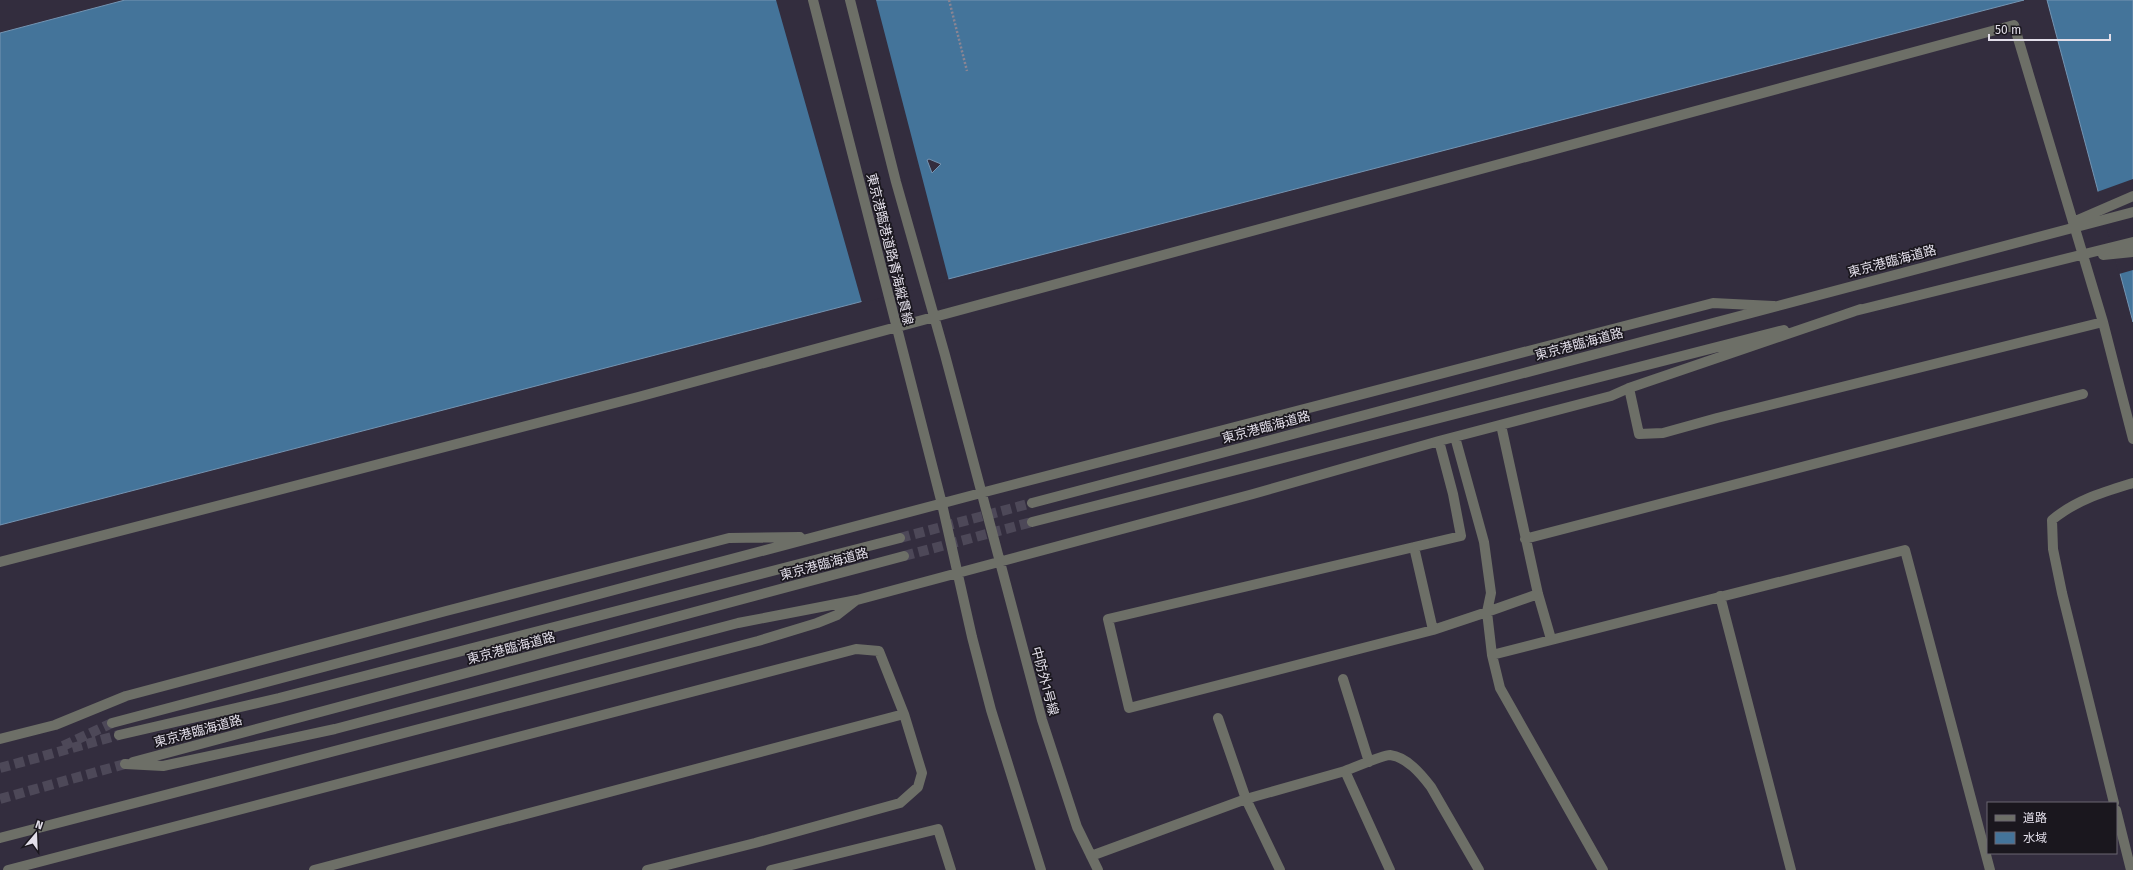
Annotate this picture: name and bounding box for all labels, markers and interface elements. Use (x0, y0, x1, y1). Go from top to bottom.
scale bar (1989, 16, 2110, 42)
text: 50 m (1995, 23, 2021, 37)
street label: 東京港臨港道路青海縦貫線 (864, 171, 916, 327)
street label: 東京港臨海道路 (1846, 242, 1938, 280)
street label: 東京港臨海道路 (1533, 325, 1625, 363)
street label: 東京港臨海道路 (1220, 408, 1312, 446)
street label: 東京港臨海道路 (778, 545, 870, 583)
street label: 東京港臨海道路 (465, 629, 557, 667)
street label: 中防外1号線 (1029, 645, 1061, 717)
street label: 東京港臨海道路 (152, 712, 244, 750)
legend (1987, 802, 2117, 854)
text: 道路 (2023, 811, 2047, 825)
north arrow (16, 814, 56, 854)
text: N (34, 818, 45, 832)
text: 水域 (2023, 831, 2047, 845)

